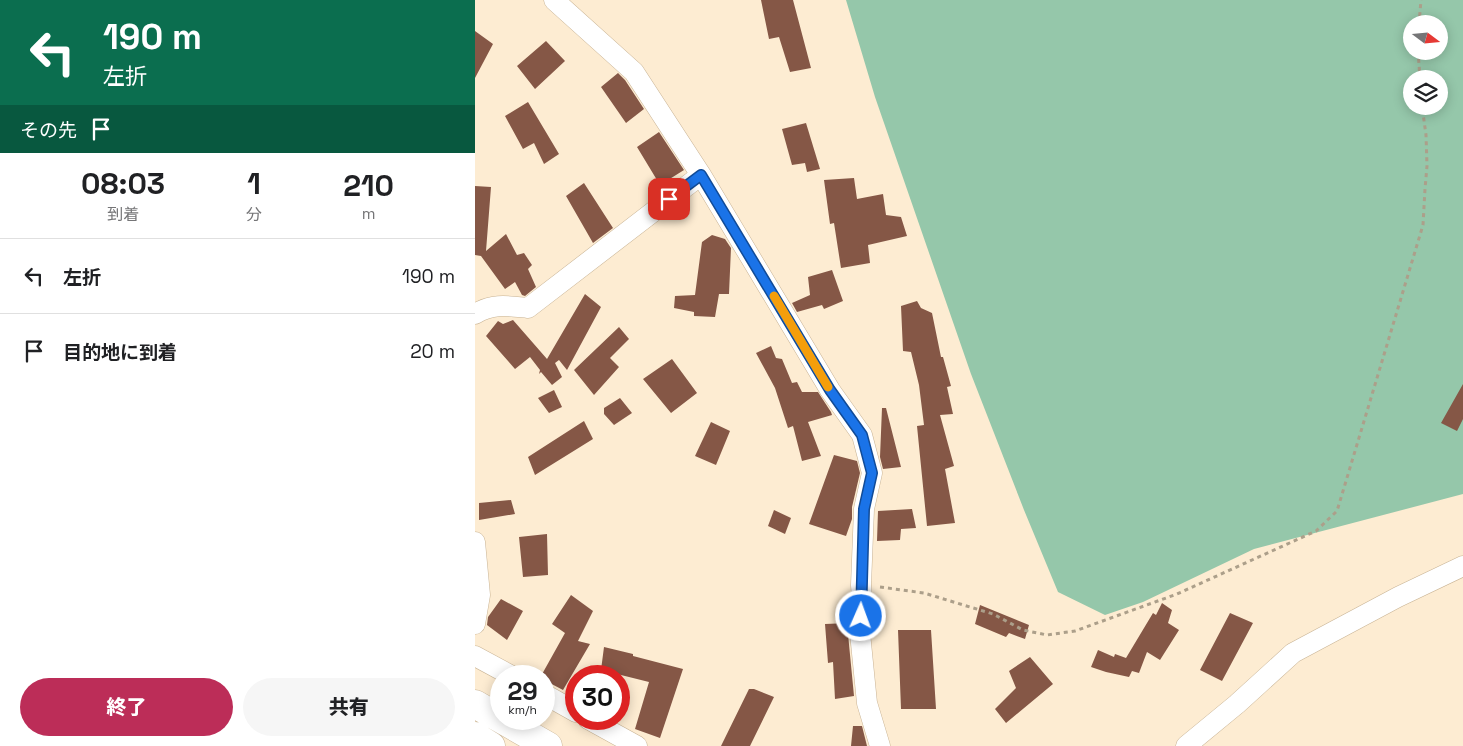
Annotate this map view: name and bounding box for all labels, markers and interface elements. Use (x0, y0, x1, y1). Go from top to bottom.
text: 190 m (103, 15, 202, 59)
north arrow (1403, 15, 1447, 60)
map controls (1403, 15, 1448, 115)
icon: left (20, 20, 85, 85)
text: 左折 (103, 62, 147, 90)
button: layers (1403, 70, 1448, 115)
icon: arrive (87, 115, 115, 143)
text: その先 (20, 118, 77, 143)
text: 08:03 (81, 164, 165, 203)
text: 1 (247, 164, 261, 203)
text: 210 (343, 166, 394, 205)
pin (648, 178, 690, 220)
icon: arrive (655, 185, 683, 213)
text: m (362, 203, 375, 224)
text: 到着 (107, 204, 139, 225)
text: 分 (246, 204, 262, 225)
icon: left (20, 262, 48, 290)
text: 190 m (402, 264, 455, 289)
text: 左折 (63, 265, 101, 290)
icon: arrive (20, 337, 48, 365)
text: 20 m (410, 339, 455, 364)
text: 目的地に到着 (63, 340, 177, 365)
position arrow (834, 589, 886, 641)
speed limit sign: 30 (565, 665, 630, 730)
text: 29 (507, 675, 538, 707)
button: 終了 (20, 678, 233, 736)
button: 共有 (243, 678, 455, 736)
text: km/h (508, 702, 537, 718)

